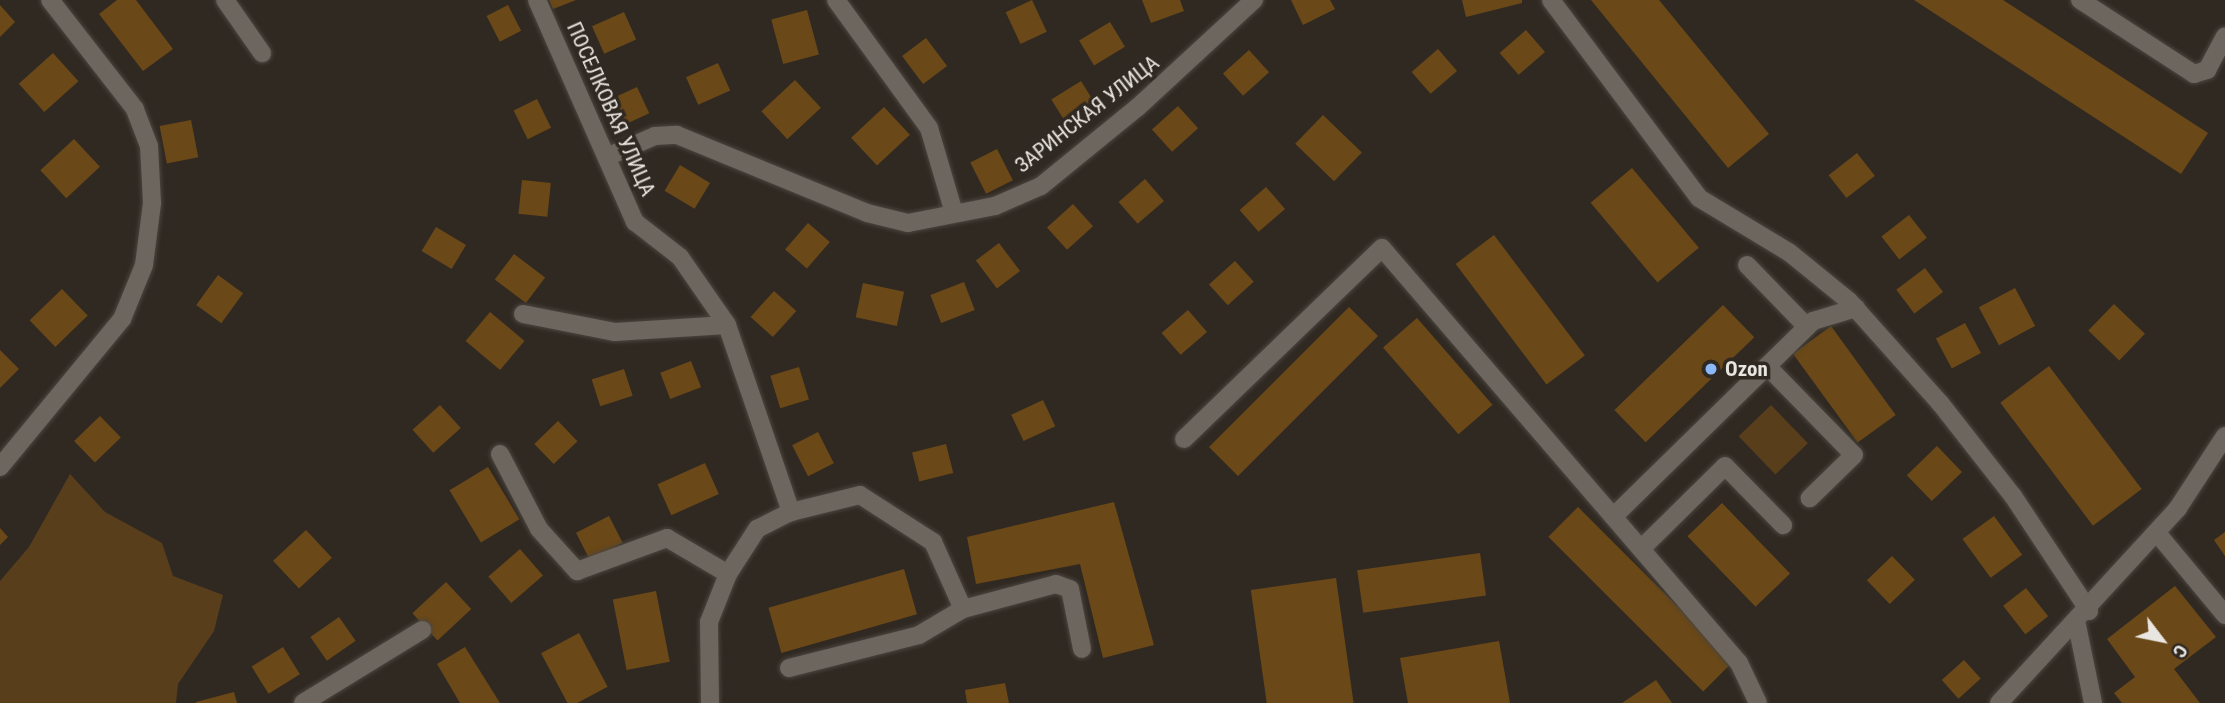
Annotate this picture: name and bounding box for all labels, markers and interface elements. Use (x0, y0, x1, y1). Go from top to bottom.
street label: ПОСЕЛКОВАЯ УЛИЦА (561, 18, 661, 200)
street label: ЗАРИНСКАЯ УЛИЦА (1010, 50, 1164, 178)
place label: Ozon (1725, 356, 1768, 382)
marker: Ozon (1703, 361, 1719, 377)
north arrow (2127, 605, 2197, 675)
text: С (2168, 641, 2193, 662)

